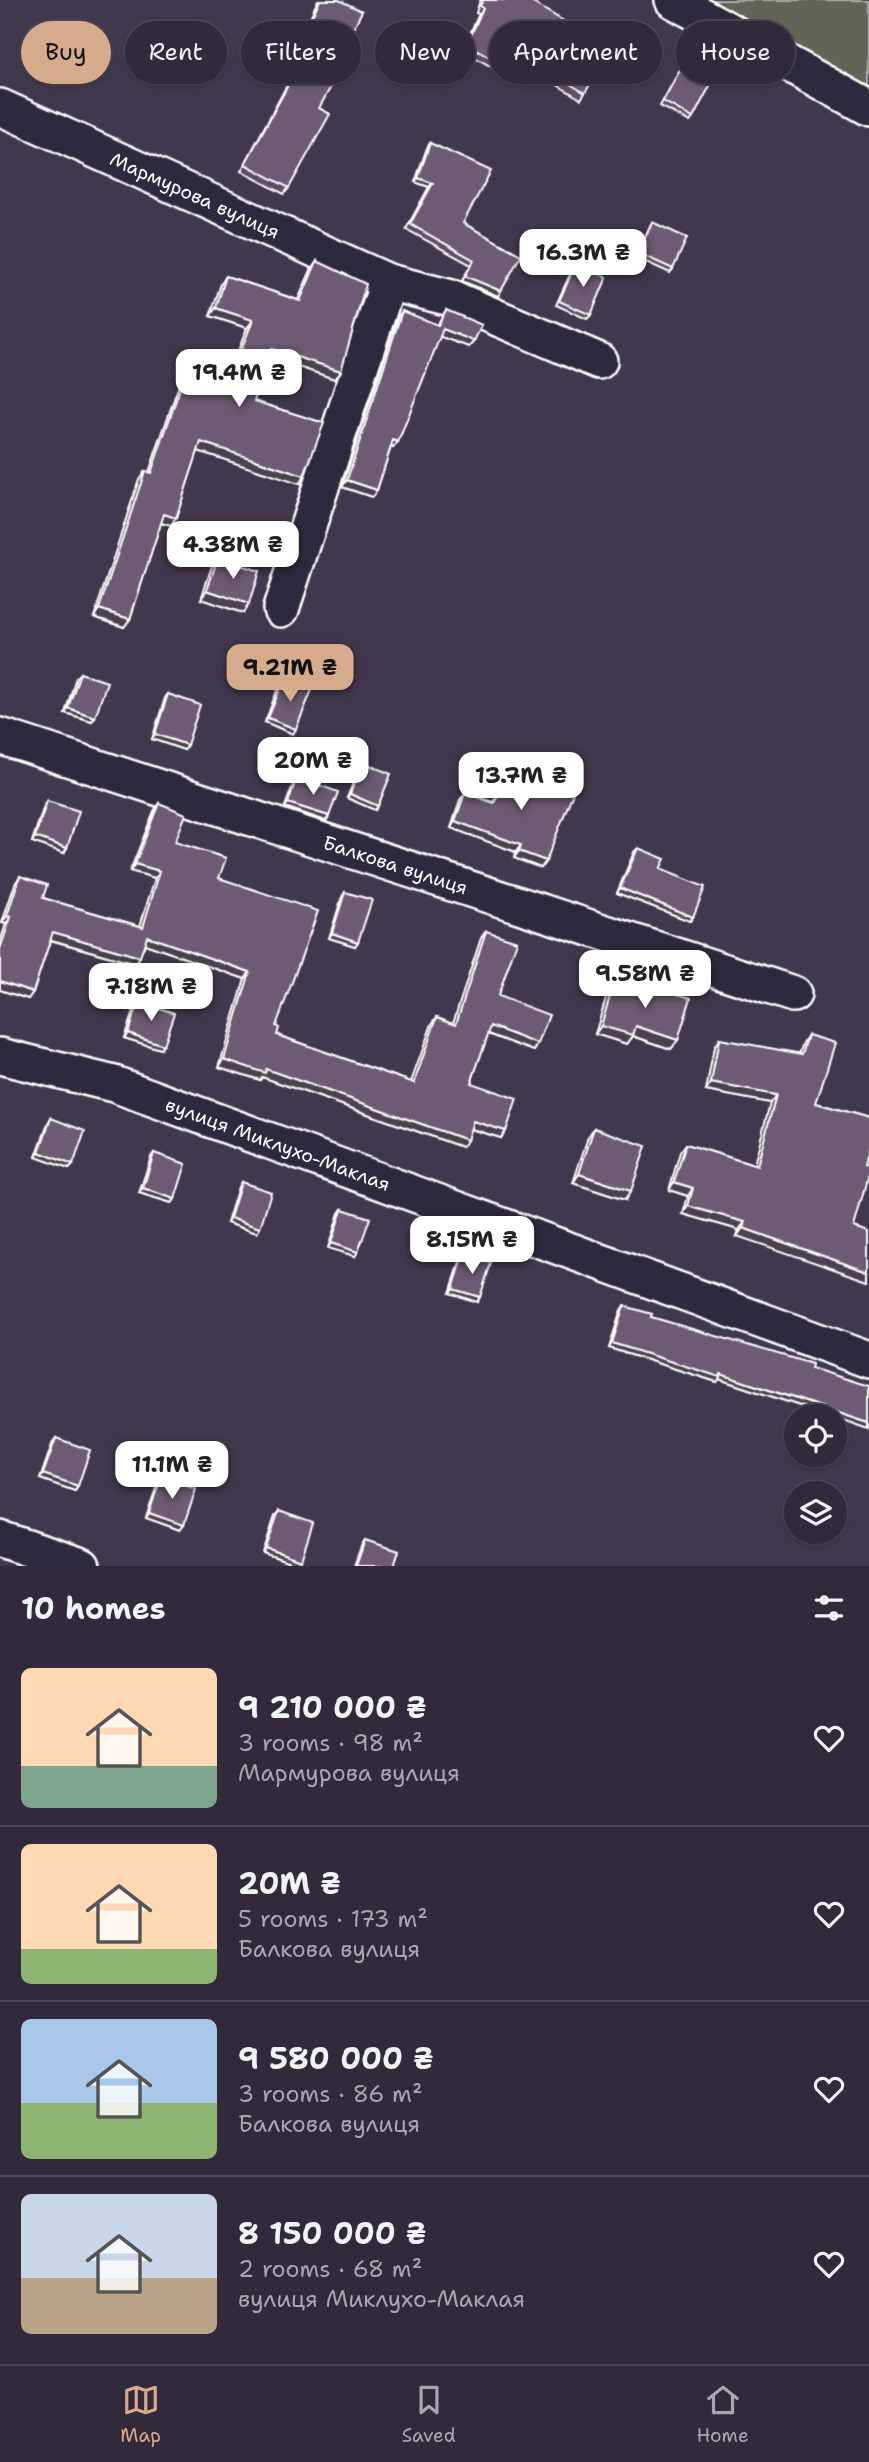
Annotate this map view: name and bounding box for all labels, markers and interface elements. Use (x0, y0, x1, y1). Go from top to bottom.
chip: Buy (21, 21, 111, 84)
chip: Rent (125, 21, 227, 84)
chip: Filters (241, 21, 361, 84)
chip: New (375, 21, 475, 84)
chip: Apartment (489, 21, 662, 84)
chip: House (676, 21, 795, 84)
street label: Мармурова вулиця (106, 146, 284, 244)
pin: 16.3M ₴ (518, 230, 648, 289)
text: 16.3M ₴ (535, 237, 631, 267)
pin: 19.4M ₴ (174, 350, 304, 409)
text: 19.4M ₴ (192, 357, 286, 387)
pin: 4.38M ₴ (168, 522, 298, 581)
text: 4.38M ₴ (183, 529, 283, 559)
pin: 9.21M ₴ (225, 644, 355, 704)
text: 9.21M ₴ (243, 652, 337, 682)
pin: 20M ₴ (264, 738, 362, 797)
text: 20M ₴ (274, 745, 352, 775)
pin: 13.7M ₴ (456, 752, 586, 812)
text: 13.7M ₴ (475, 760, 567, 790)
street label: Балкова вулиця (320, 830, 471, 900)
pin: 9.58M ₴ (580, 950, 710, 1010)
text: 9.58M ₴ (595, 958, 695, 988)
pin: 7.18M ₴ (86, 964, 216, 1023)
text: 7.18M ₴ (105, 971, 197, 1001)
street label: вулиця Миклухо-Маклая (162, 1091, 394, 1196)
pin: 8.15M ₴ (407, 1216, 537, 1276)
text: 8.15M ₴ (426, 1224, 518, 1254)
map controls (784, 1404, 847, 1544)
button: locate (784, 1404, 847, 1467)
pin: 11.1M ₴ (107, 1442, 237, 1501)
text: 11.1M ₴ (131, 1449, 213, 1479)
button: layers (784, 1481, 847, 1544)
text: 10 homes (21, 1588, 166, 1629)
icon: filters (810, 1589, 848, 1627)
text: 9 210 000 ₴ (238, 1687, 427, 1728)
icon: home (77, 1696, 161, 1780)
icon: heart (810, 1719, 848, 1757)
text: 3 rooms · 98 m² (238, 1728, 423, 1758)
text: Мармурова вулиця (238, 1758, 460, 1788)
text: 20M ₴ (238, 1863, 341, 1904)
icon: home (77, 1872, 161, 1956)
icon: heart (810, 1895, 848, 1933)
text: 5 rooms · 173 m² (238, 1904, 428, 1934)
text: Балкова вулиця (238, 1934, 420, 1964)
text: 9 580 000 ₴ (238, 2038, 434, 2079)
icon: home (77, 2047, 161, 2131)
icon: heart (810, 2070, 848, 2108)
text: 3 rooms · 86 m² (238, 2079, 423, 2109)
text: Балкова вулиця (238, 2109, 420, 2139)
text: 8 150 000 ₴ (238, 2213, 427, 2254)
icon: home (77, 2222, 161, 2306)
icon: heart (810, 2245, 848, 2283)
text: 2 rooms · 68 m² (238, 2254, 422, 2284)
text: вулиця Миклухо-Маклая (238, 2284, 525, 2314)
tab: Map (120, 2381, 161, 2448)
tab: Saved (402, 2381, 456, 2448)
tab: Home (696, 2381, 749, 2448)

